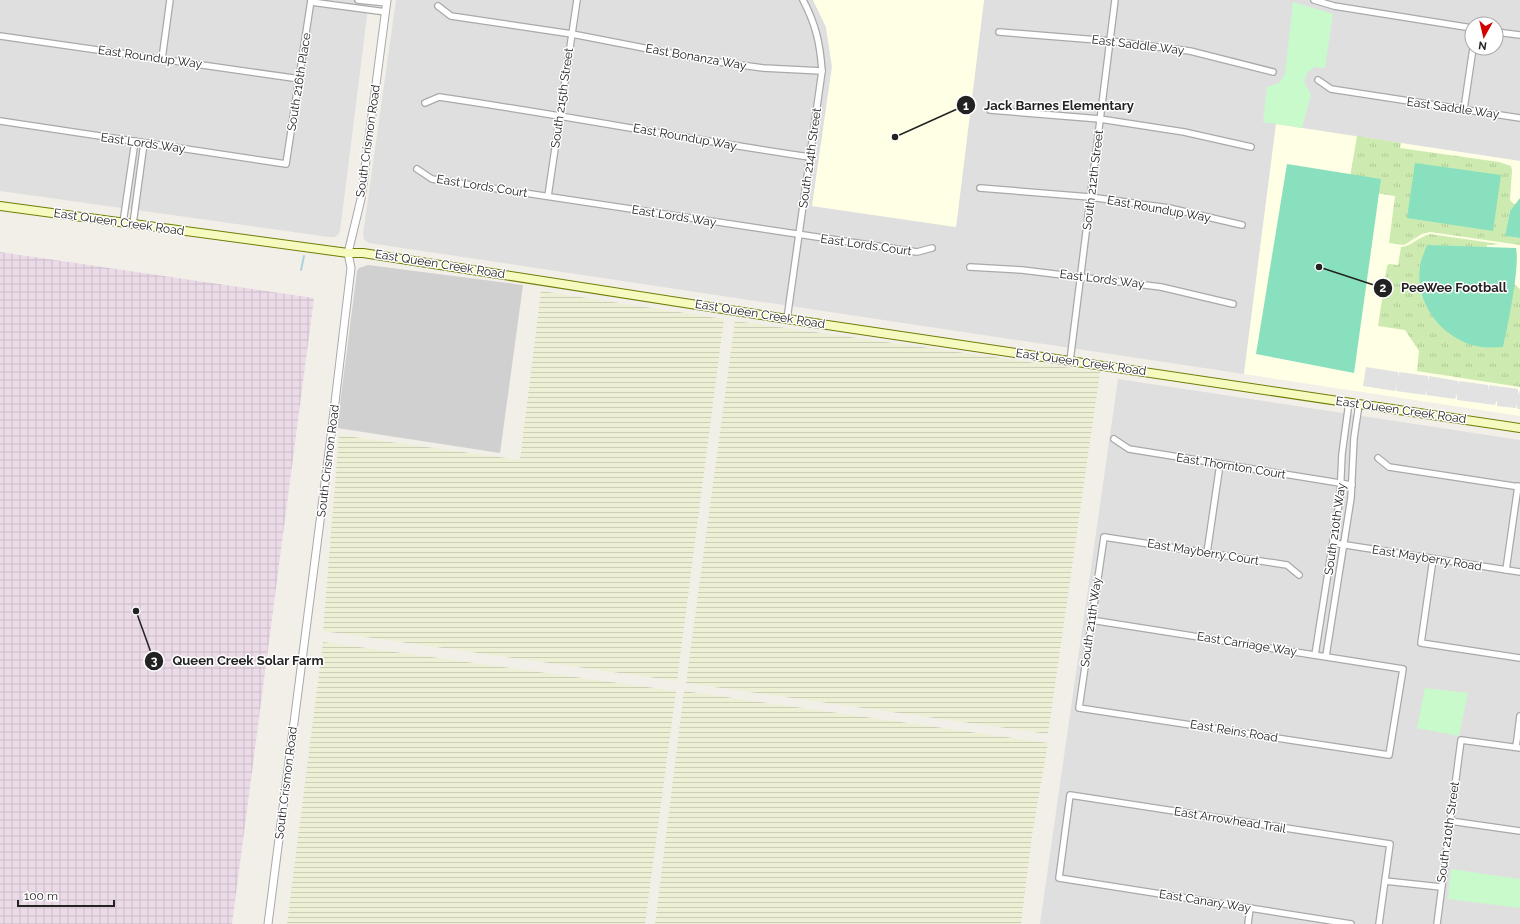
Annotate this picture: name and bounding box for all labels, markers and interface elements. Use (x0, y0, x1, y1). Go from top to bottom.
north arrow (1464, 16, 1504, 56)
street label: South 216th Place (284, 32, 314, 132)
street label: East Saddle Way (1091, 32, 1186, 58)
text: N (1478, 38, 1488, 52)
street label: East Bonanza Way (644, 41, 748, 73)
street label: East Roundup Way (97, 43, 203, 71)
street label: South 215th Street (548, 47, 576, 149)
street label: South Crismon Road (353, 84, 383, 198)
callout: Jack Barnes Elementary (956, 93, 1142, 118)
street label: East Saddle Way (1406, 95, 1501, 121)
text: Jack Barnes Elementary (984, 98, 1134, 113)
text: 1 (963, 99, 969, 113)
street label: South 214th Street (796, 107, 824, 209)
street label: East Roundup Way (632, 121, 738, 153)
street label: South 212th Street (1080, 129, 1106, 231)
street label: East Lords Way (100, 130, 187, 156)
street label: East Lords Court (436, 172, 528, 200)
street label: East Roundup Way (1106, 193, 1212, 225)
street label: East Lords Way (631, 202, 718, 230)
street label: East Queen Creek Road (53, 206, 185, 238)
street label: East Lords Court (820, 232, 912, 258)
street label: East Queen Creek Road (374, 247, 506, 281)
street label: East Lords Way (1059, 267, 1146, 291)
callout: PeeWee Football (1373, 275, 1515, 300)
text: PeeWee Football (1401, 280, 1508, 295)
text: 2 (1380, 281, 1387, 295)
street label: East Queen Creek Road (694, 297, 826, 331)
street label: East Queen Creek Road (1015, 346, 1147, 378)
street label: East Queen Creek Road (1335, 394, 1467, 426)
street label: South Crismon Road (314, 404, 342, 518)
street label: East Thornton Court (1175, 450, 1287, 482)
street label: South 210th Way (1322, 482, 1348, 576)
street label: East Mayberry Court (1146, 536, 1260, 568)
street label: East Mayberry Road (1371, 542, 1483, 574)
street label: South 211th Way (1078, 576, 1104, 668)
street label: East Carriage Way (1196, 629, 1298, 659)
callout: Queen Creek Solar Farm (144, 648, 331, 673)
text: Queen Creek Solar Farm (173, 653, 324, 668)
text: 3 (151, 654, 158, 668)
street label: East Reins Road (1189, 717, 1279, 745)
street label: South Crismon Road (272, 726, 300, 840)
street label: South 210th Street (1434, 781, 1462, 883)
street label: East Arrowhead Trail (1173, 804, 1288, 836)
scale bar (18, 882, 114, 908)
street label: East Canary Way (1158, 887, 1252, 915)
text: 100 m (24, 889, 58, 903)

